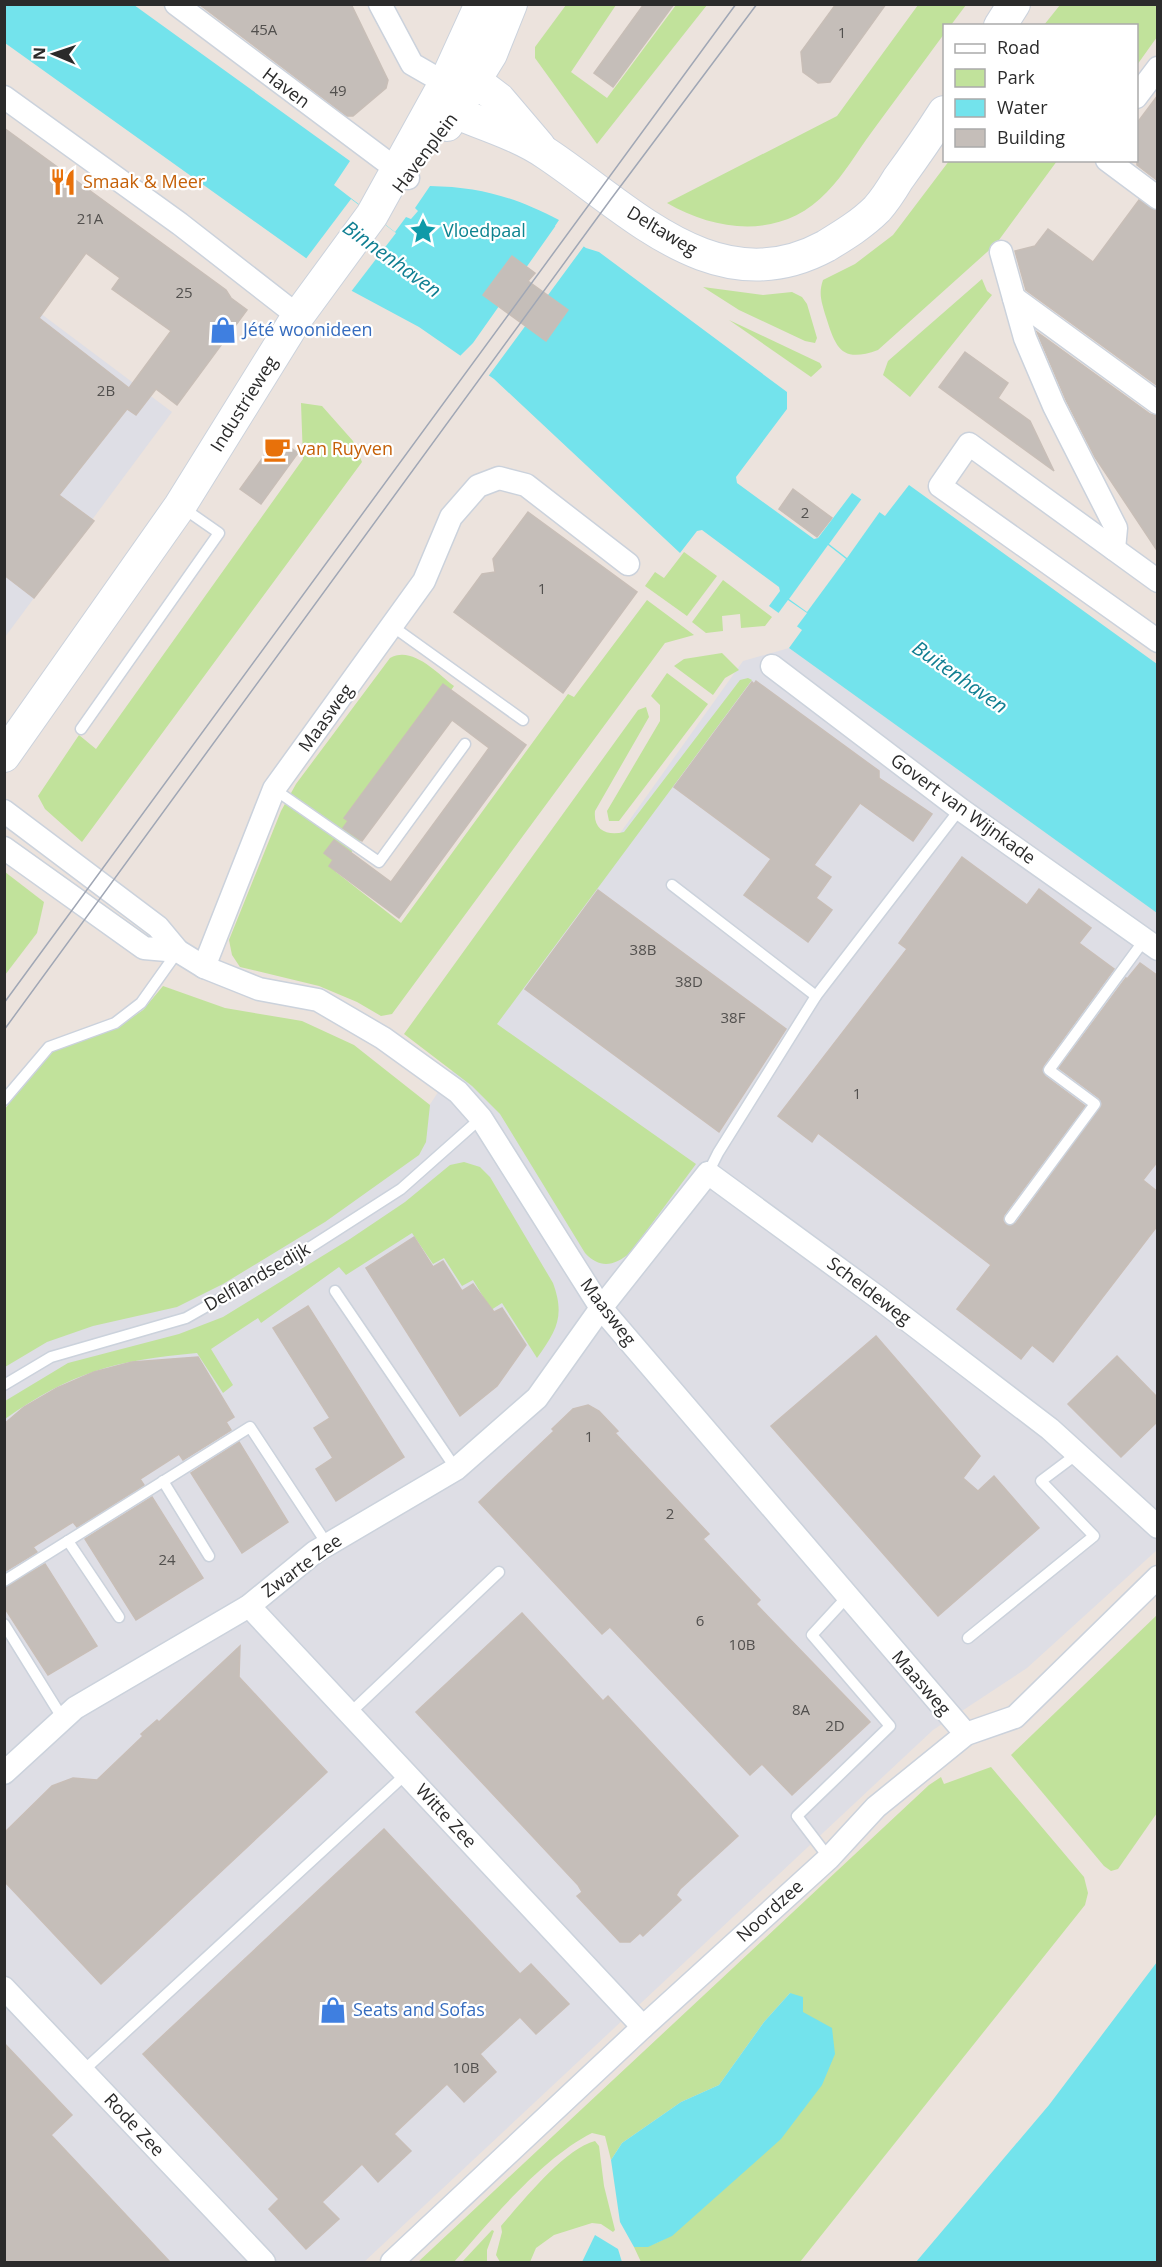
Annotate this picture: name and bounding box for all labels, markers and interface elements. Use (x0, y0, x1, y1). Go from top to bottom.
house number: 45A (251, 19, 278, 39)
house number: 1 (838, 22, 846, 42)
north arrow (24, 24, 84, 84)
legend (943, 24, 1138, 162)
text: Road (997, 35, 1040, 59)
text: N (28, 47, 50, 60)
street label: Haven (258, 62, 315, 113)
text: Park (997, 65, 1035, 89)
house number: 49 (329, 80, 347, 100)
text: Water (997, 95, 1048, 119)
street label: Havenplein (386, 107, 462, 197)
text: Building (997, 125, 1065, 149)
restaurant icon: Smaak & Meer (48, 167, 78, 197)
place label: Smaak & Meer (83, 169, 206, 193)
street label: Deltaweg (623, 200, 702, 261)
house number: 21A (77, 208, 104, 228)
water label: Binnenhaven (338, 214, 447, 303)
place icon: Vloedpaal (408, 216, 438, 246)
place label: Vloedpaal (443, 218, 526, 242)
house number: 25 (175, 282, 193, 302)
shop icon: Jété woonideen (208, 315, 238, 345)
place label: Jété woonideen (241, 317, 373, 341)
street label: Industrieweg (204, 351, 282, 456)
house number: 2B (97, 380, 115, 400)
cafe icon: van Ruyven (262, 434, 292, 464)
place label: van Ruyven (297, 436, 393, 460)
house number: 2 (801, 502, 809, 522)
house number: 1 (538, 578, 546, 598)
water label: Buitenhaven (907, 634, 1013, 719)
street label: Maasweg (292, 678, 358, 756)
street label: Govert van Wijnkade (886, 747, 1041, 869)
house number: 38B (630, 939, 656, 959)
house number: 38D (675, 971, 703, 991)
house number: 38F (721, 1007, 746, 1027)
house number: 1 (853, 1083, 861, 1103)
street label: Delflandsedijk (199, 1236, 314, 1316)
street label: Scheldeweg (823, 1251, 917, 1330)
street label: Maasweg (576, 1273, 642, 1350)
house number: 1 (585, 1426, 593, 1446)
house number: 2 (666, 1503, 674, 1523)
street label: Zwarte Zee (257, 1528, 346, 1602)
house number: 24 (158, 1549, 176, 1569)
house number: 6 (696, 1610, 704, 1630)
house number: 10B (729, 1634, 755, 1654)
street label: Maasweg (887, 1645, 957, 1720)
house number: 8A (792, 1699, 811, 1719)
house number: 2D (825, 1715, 845, 1735)
street label: Witte Zee (411, 1778, 483, 1852)
street label: Noordzee (731, 1874, 808, 1947)
shop icon: Seats and Sofas (318, 1995, 348, 2025)
place label: Seats and Sofas (353, 1997, 485, 2021)
house number: 10B (453, 2057, 479, 2077)
street label: Rode Zee (99, 2088, 170, 2161)

